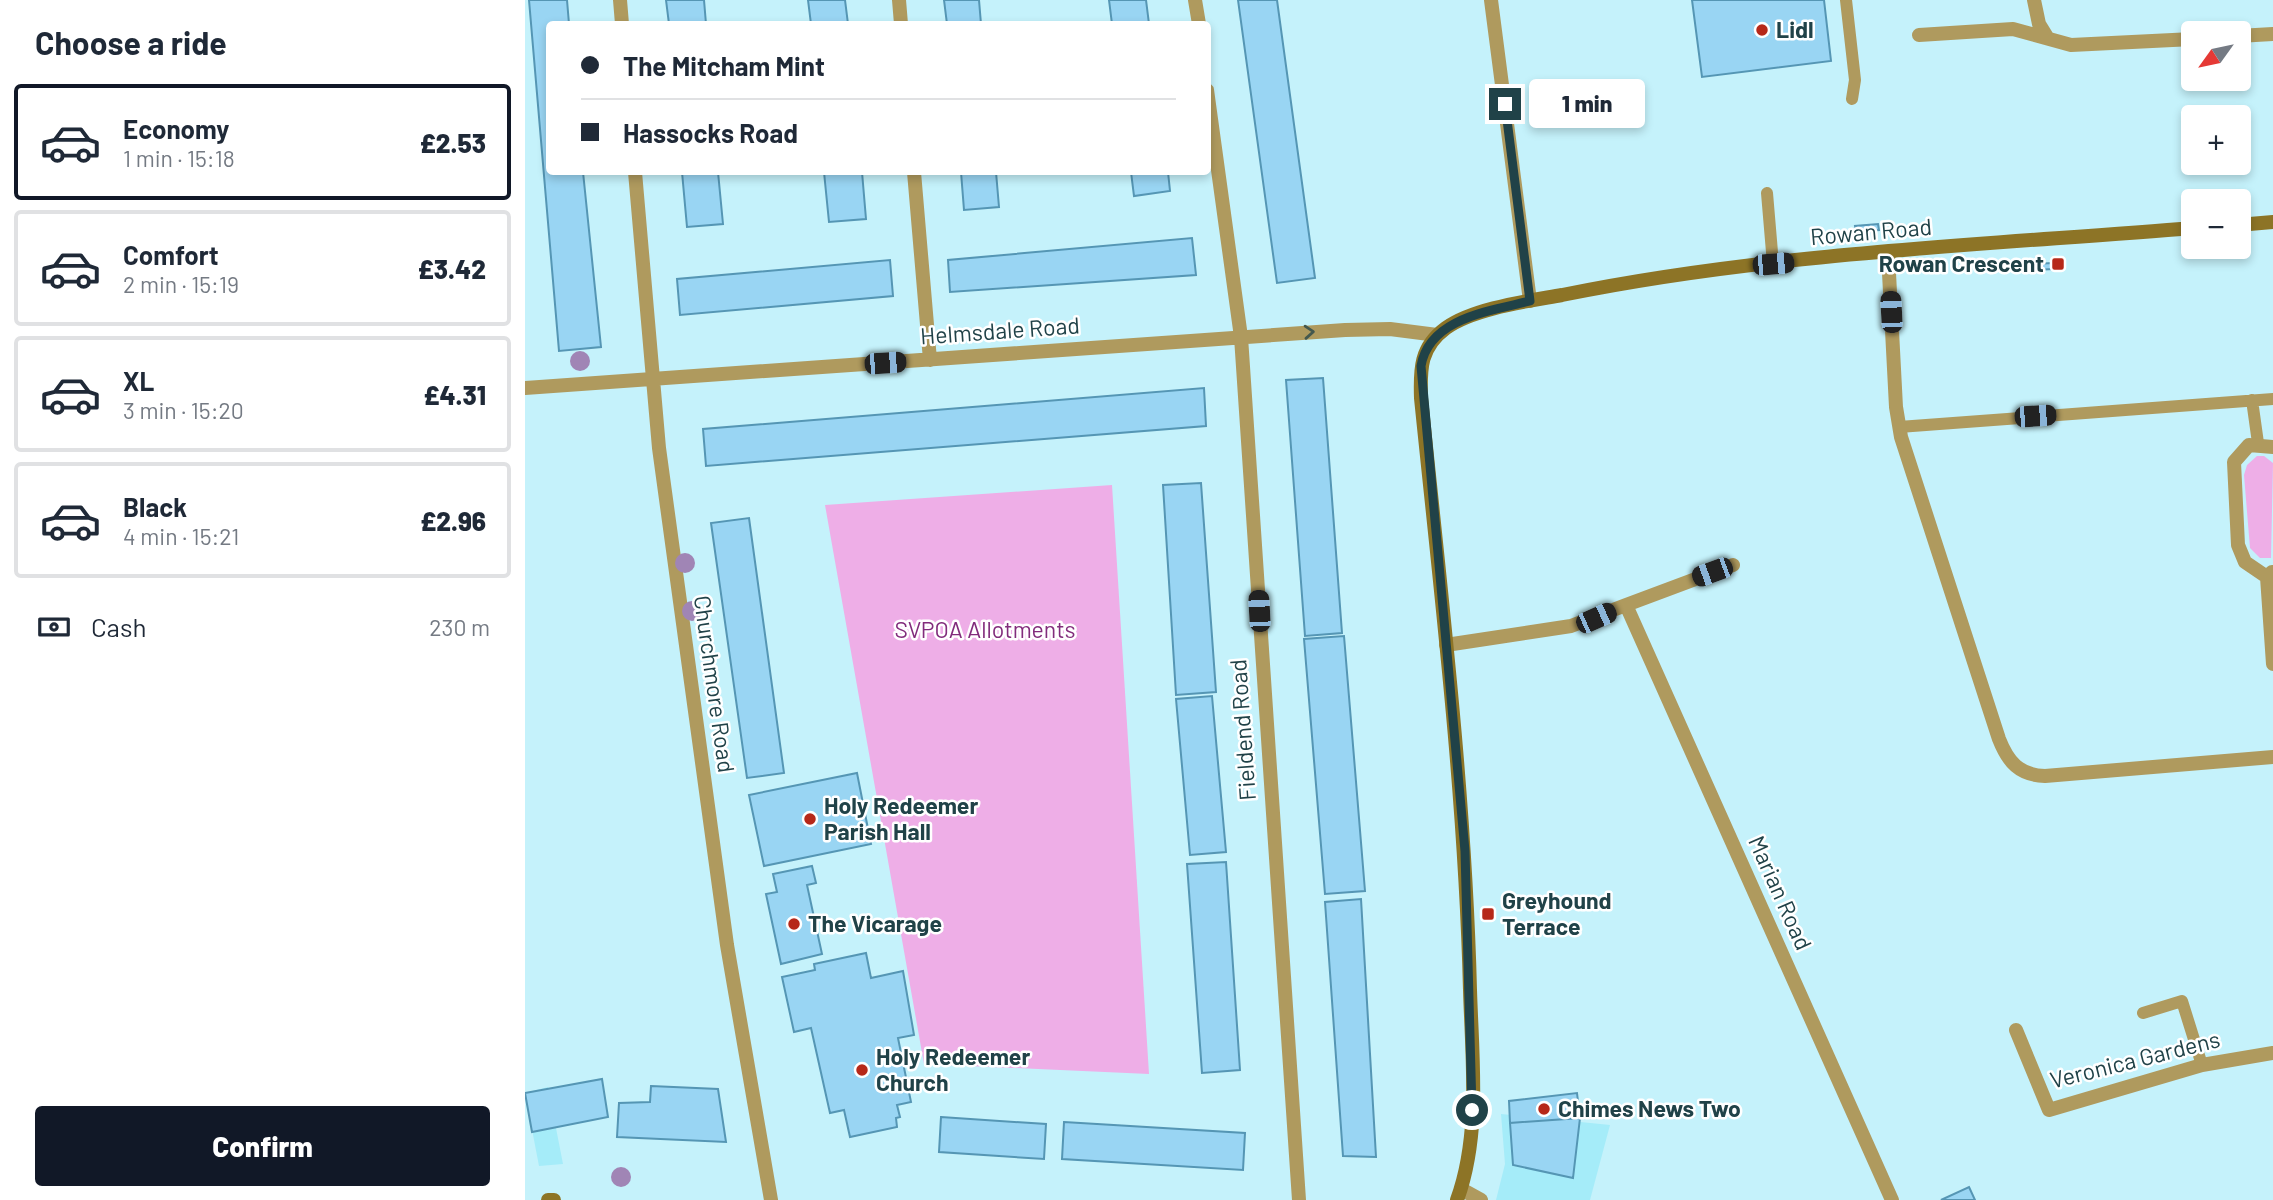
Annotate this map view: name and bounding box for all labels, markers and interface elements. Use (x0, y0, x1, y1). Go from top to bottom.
place label: Lidl (1776, 15, 1814, 43)
north arrow (2181, 21, 2251, 91)
map controls (2181, 21, 2251, 259)
marker: Lidl (1754, 22, 1770, 38)
text: Choose a ride (35, 23, 227, 61)
text: The Mitcham Mint (623, 50, 825, 81)
callout: 1 min (1529, 80, 1645, 128)
route end (1489, 88, 1521, 120)
text: 1 min (1562, 89, 1612, 117)
button: + (2181, 105, 2251, 175)
icon: car (39, 111, 102, 174)
text: Economy (123, 113, 229, 144)
text: Hassocks Road (623, 117, 798, 148)
text: £2.53 (420, 127, 486, 158)
text: 1 min · 15:18 (123, 144, 235, 172)
button: − (2181, 189, 2251, 259)
street label: Rowan Road (1809, 212, 1933, 250)
icon: car (39, 237, 102, 300)
text: Comfort (123, 239, 219, 270)
place label: Rowan Crescent (1879, 249, 2044, 277)
car (1752, 252, 1795, 276)
text: £3.42 (418, 253, 486, 284)
marker: Rowan Crescent (2050, 256, 2066, 272)
text: 2 min · 15:19 (123, 270, 239, 298)
car (1880, 290, 1903, 334)
street label: Helmsdale Road (919, 310, 1081, 350)
one-way arrow (1303, 325, 1314, 340)
car (864, 351, 907, 375)
icon: car (39, 363, 102, 426)
text: XL (123, 365, 154, 396)
text: £4.31 (423, 379, 486, 410)
text: 3 min · 15:20 (123, 396, 244, 424)
car (2014, 404, 2057, 428)
icon: car (39, 489, 102, 552)
text: Black (123, 491, 187, 522)
text: £2.96 (420, 505, 486, 536)
text: 4 min · 15:21 (123, 522, 239, 550)
car (1689, 555, 1736, 589)
car (1248, 589, 1271, 633)
street label: Churchmore Road (689, 593, 741, 774)
car (1573, 600, 1620, 636)
icon: cash (35, 608, 73, 646)
text: Cash (91, 611, 146, 642)
text: 230 m (429, 613, 490, 641)
park label: SVPOA Allotments (894, 615, 1076, 643)
street label: Fieldend Road (1223, 658, 1261, 802)
place label: Holy Redeemer Parish Hall (824, 791, 978, 845)
marker: Holy Redeemer Parish Hall (802, 811, 818, 827)
street label: Marian Road (1743, 831, 1819, 954)
place label: Greyhound Terrace (1502, 886, 1611, 940)
marker: Greyhound Terrace (1480, 906, 1496, 922)
place label: The Vicarage (808, 909, 942, 937)
marker: The Vicarage (786, 916, 802, 932)
street label: Veronica Gardens (2047, 1024, 2223, 1094)
place label: Holy Redeemer Church (876, 1042, 1030, 1096)
marker: Holy Redeemer Church (854, 1062, 870, 1078)
route start (1456, 1094, 1488, 1126)
place label: Chimes News Two (1558, 1094, 1741, 1122)
marker: Chimes News Two (1536, 1101, 1552, 1117)
button: Confirm (35, 1106, 490, 1186)

